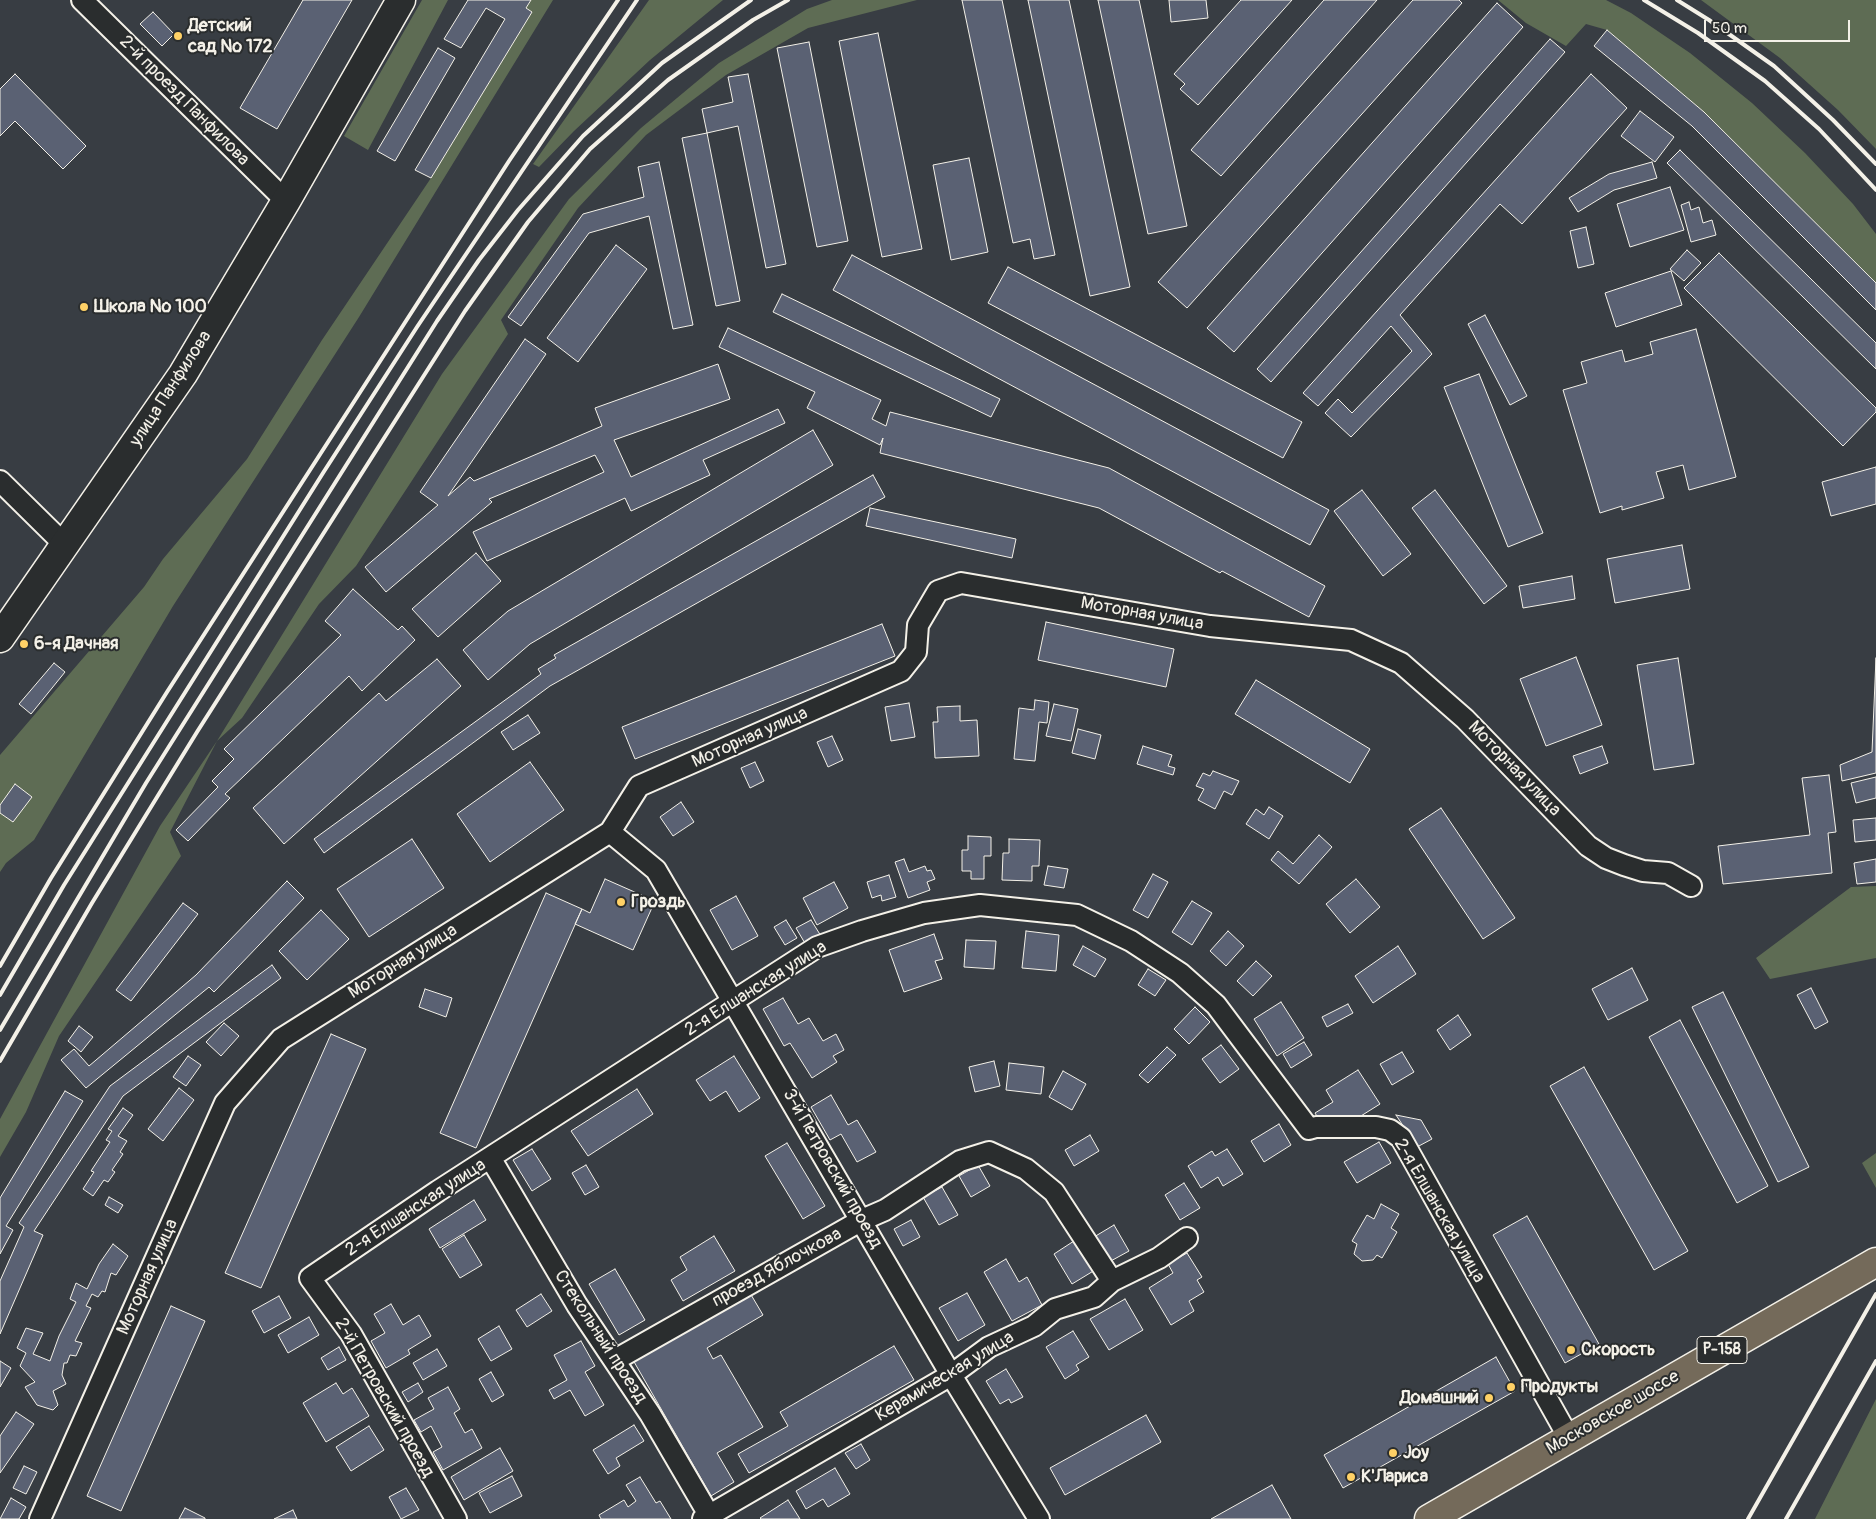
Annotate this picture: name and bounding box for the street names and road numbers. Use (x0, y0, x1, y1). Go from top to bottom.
street label: 2-й проезд Панфилова (114, 31, 254, 171)
street label: улица Панфилова (125, 327, 217, 451)
street label: Моторная улица (1079, 593, 1205, 635)
street label: Моторная улица (689, 703, 811, 773)
street label: Моторная улица (1463, 717, 1565, 821)
street label: Моторная улица (345, 920, 461, 1004)
street label: 2-я Елшанская улица (681, 937, 831, 1041)
street label: 3-й Петровский проезд (777, 1085, 887, 1253)
street label: 2-я Елшанская улица (1389, 1135, 1489, 1287)
street label: 2-я Елшанская улица (342, 1155, 490, 1261)
street label: Моторная улица (113, 1216, 183, 1338)
street label: проезд Яблочкова (708, 1223, 846, 1313)
street label: Стекольный проезд (549, 1266, 651, 1408)
street label: 2-й Петровский проезд (329, 1314, 439, 1482)
street label: Керамическая улица (872, 1327, 1018, 1427)
road number: Р-158 (1697, 1336, 1747, 1364)
street label: Московское шоссе (1543, 1366, 1683, 1460)

